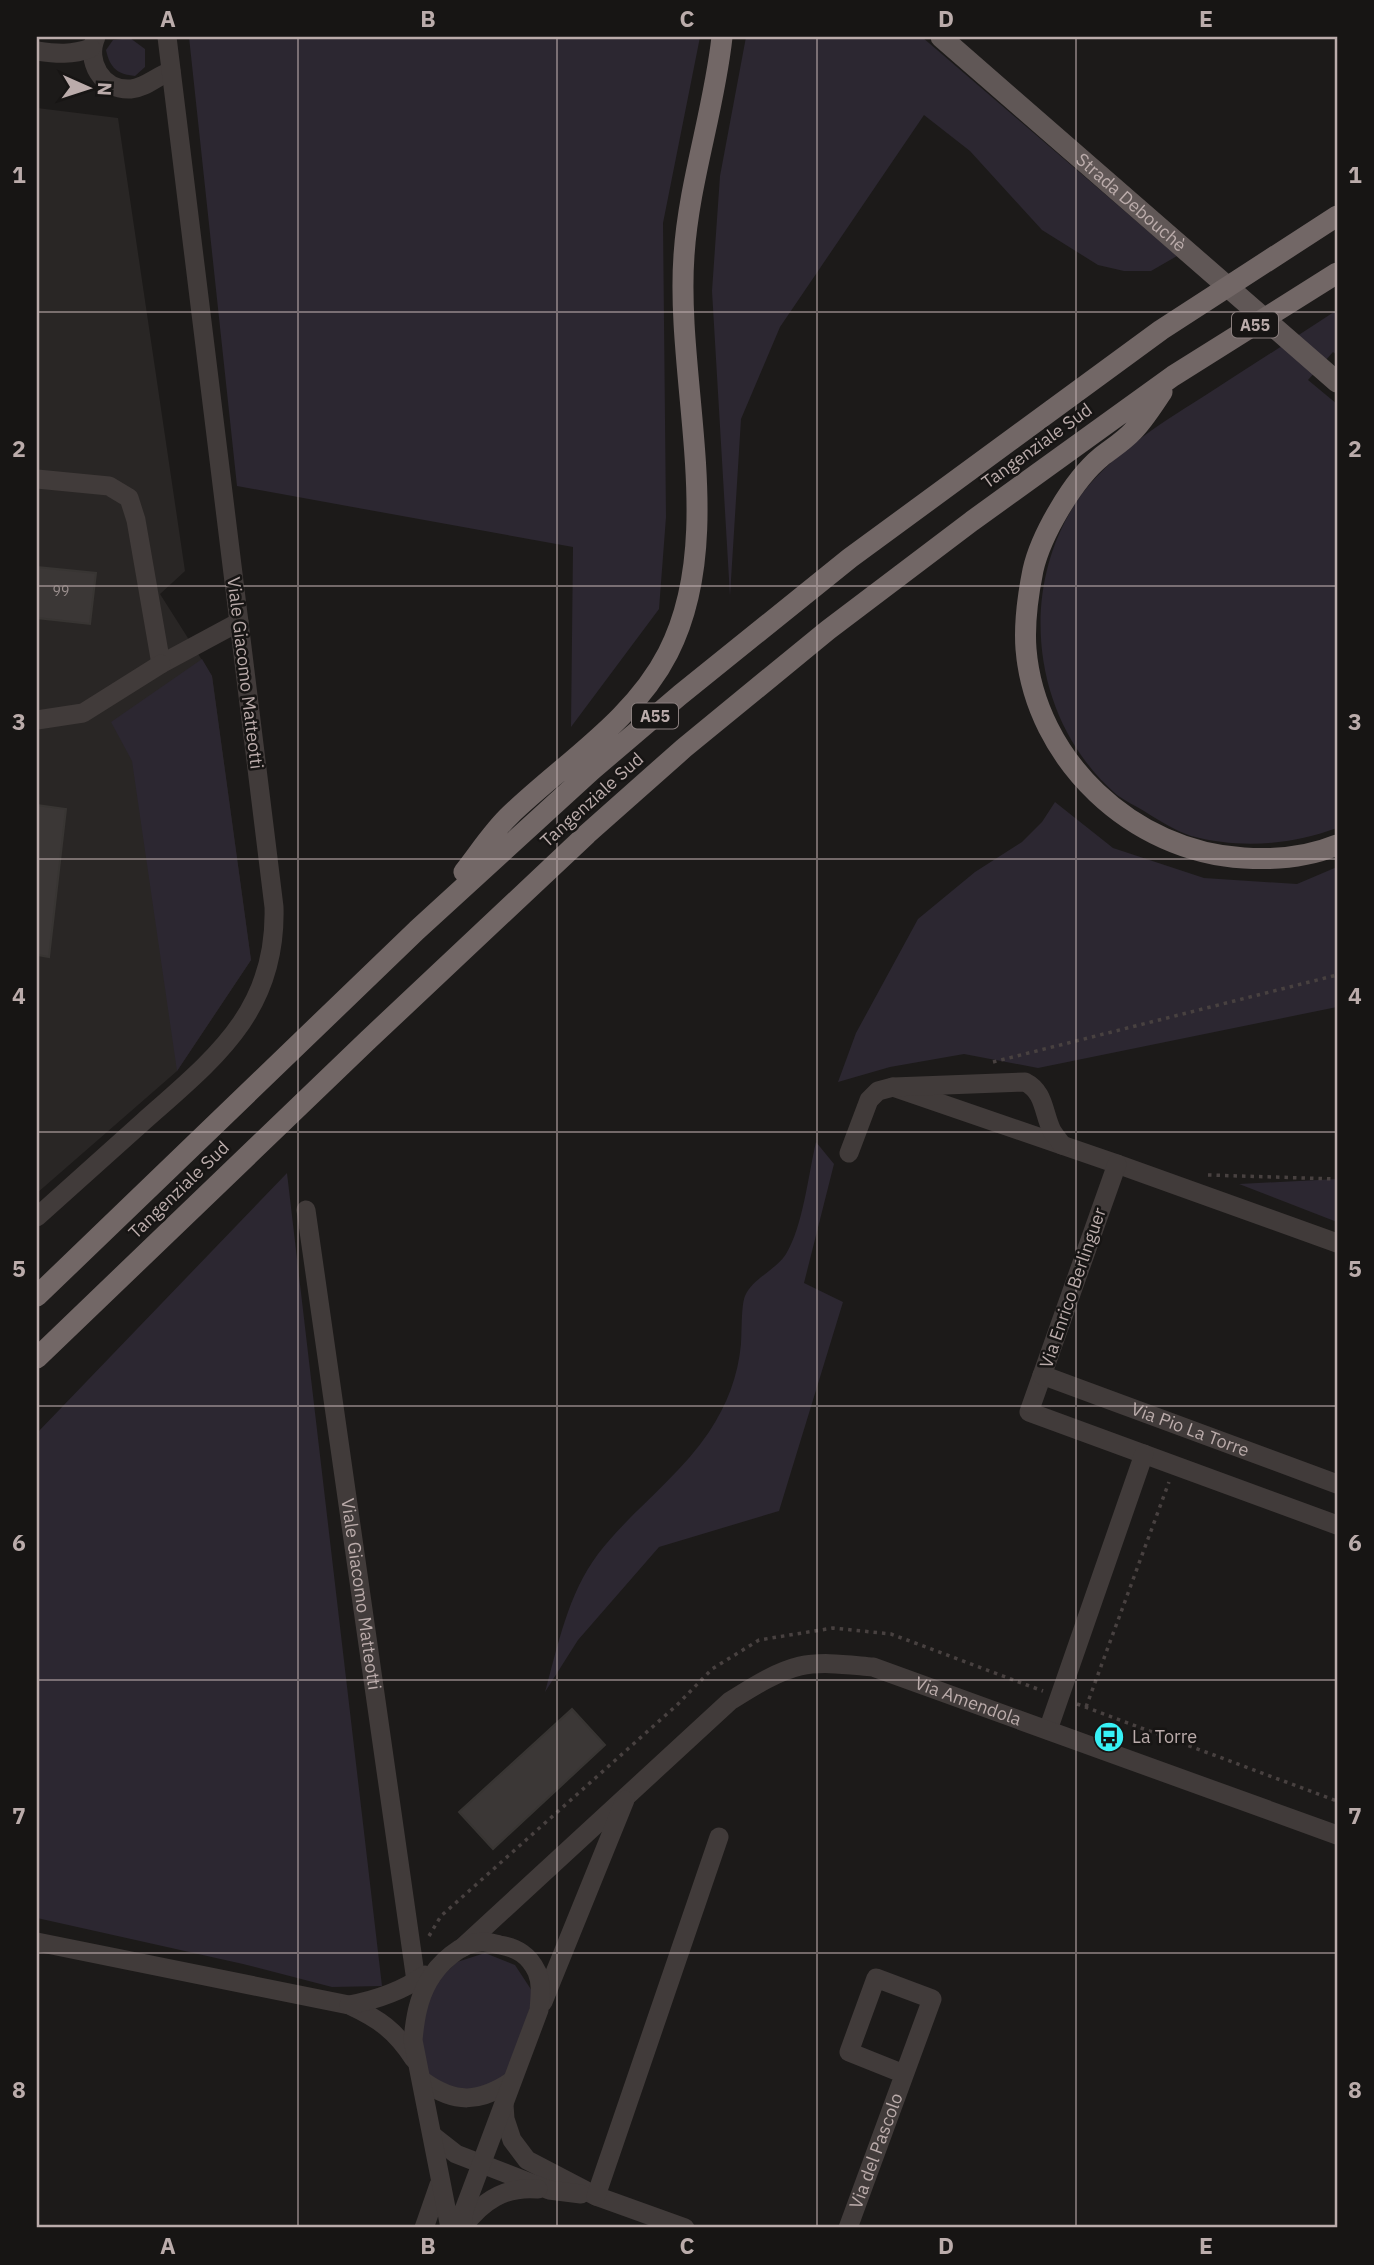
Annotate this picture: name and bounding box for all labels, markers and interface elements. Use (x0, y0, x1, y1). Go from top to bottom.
text: A (160, 3, 176, 33)
text: B (420, 3, 436, 33)
text: C (680, 3, 695, 33)
text: D (938, 3, 954, 33)
text: E (1199, 3, 1213, 33)
north arrow (52, 52, 122, 122)
text: N (93, 81, 117, 96)
street label: Strada Debouchè (1071, 148, 1191, 257)
text: 1 (12, 159, 26, 189)
text: 1 (1348, 159, 1362, 189)
road number: A55 (1232, 312, 1278, 338)
street label: Tangenziale Sud (977, 398, 1096, 493)
text: 2 (12, 433, 26, 463)
text: 2 (1348, 433, 1362, 463)
street label: Viale Giacomo Matteotti (222, 576, 269, 770)
house number: 99 (53, 582, 69, 600)
road number: A55 (632, 704, 678, 729)
text: 3 (12, 706, 26, 736)
text: 3 (1348, 706, 1362, 736)
street label: Tangenziale Sud (535, 747, 648, 852)
text: 4 (12, 980, 26, 1010)
text: 4 (1348, 980, 1362, 1010)
street label: Tangenziale Sud (124, 1136, 234, 1243)
street label: Via Enrico Berlinguer (1034, 1204, 1111, 1371)
text: 5 (12, 1253, 26, 1283)
text: 5 (1348, 1253, 1362, 1283)
street label: Via Pio La Torre (1128, 1397, 1253, 1462)
street label: Viale Giacomo Matteotti (336, 1497, 386, 1691)
text: 6 (12, 1527, 26, 1557)
text: 6 (1348, 1527, 1362, 1557)
street label: Via Amendola (912, 1671, 1025, 1731)
bus stop icon: La Torre (1092, 1720, 1126, 1754)
place label: La Torre (1132, 1725, 1197, 1748)
text: 7 (12, 1800, 26, 1830)
text: 7 (1348, 1800, 1362, 1830)
text: 8 (12, 2074, 26, 2104)
text: 8 (1348, 2074, 1362, 2104)
street label: Via del Pascolo (844, 2090, 908, 2212)
text: A (160, 2230, 176, 2260)
text: B (420, 2230, 436, 2260)
text: C (680, 2230, 695, 2260)
text: D (938, 2230, 954, 2260)
text: E (1199, 2230, 1213, 2260)

